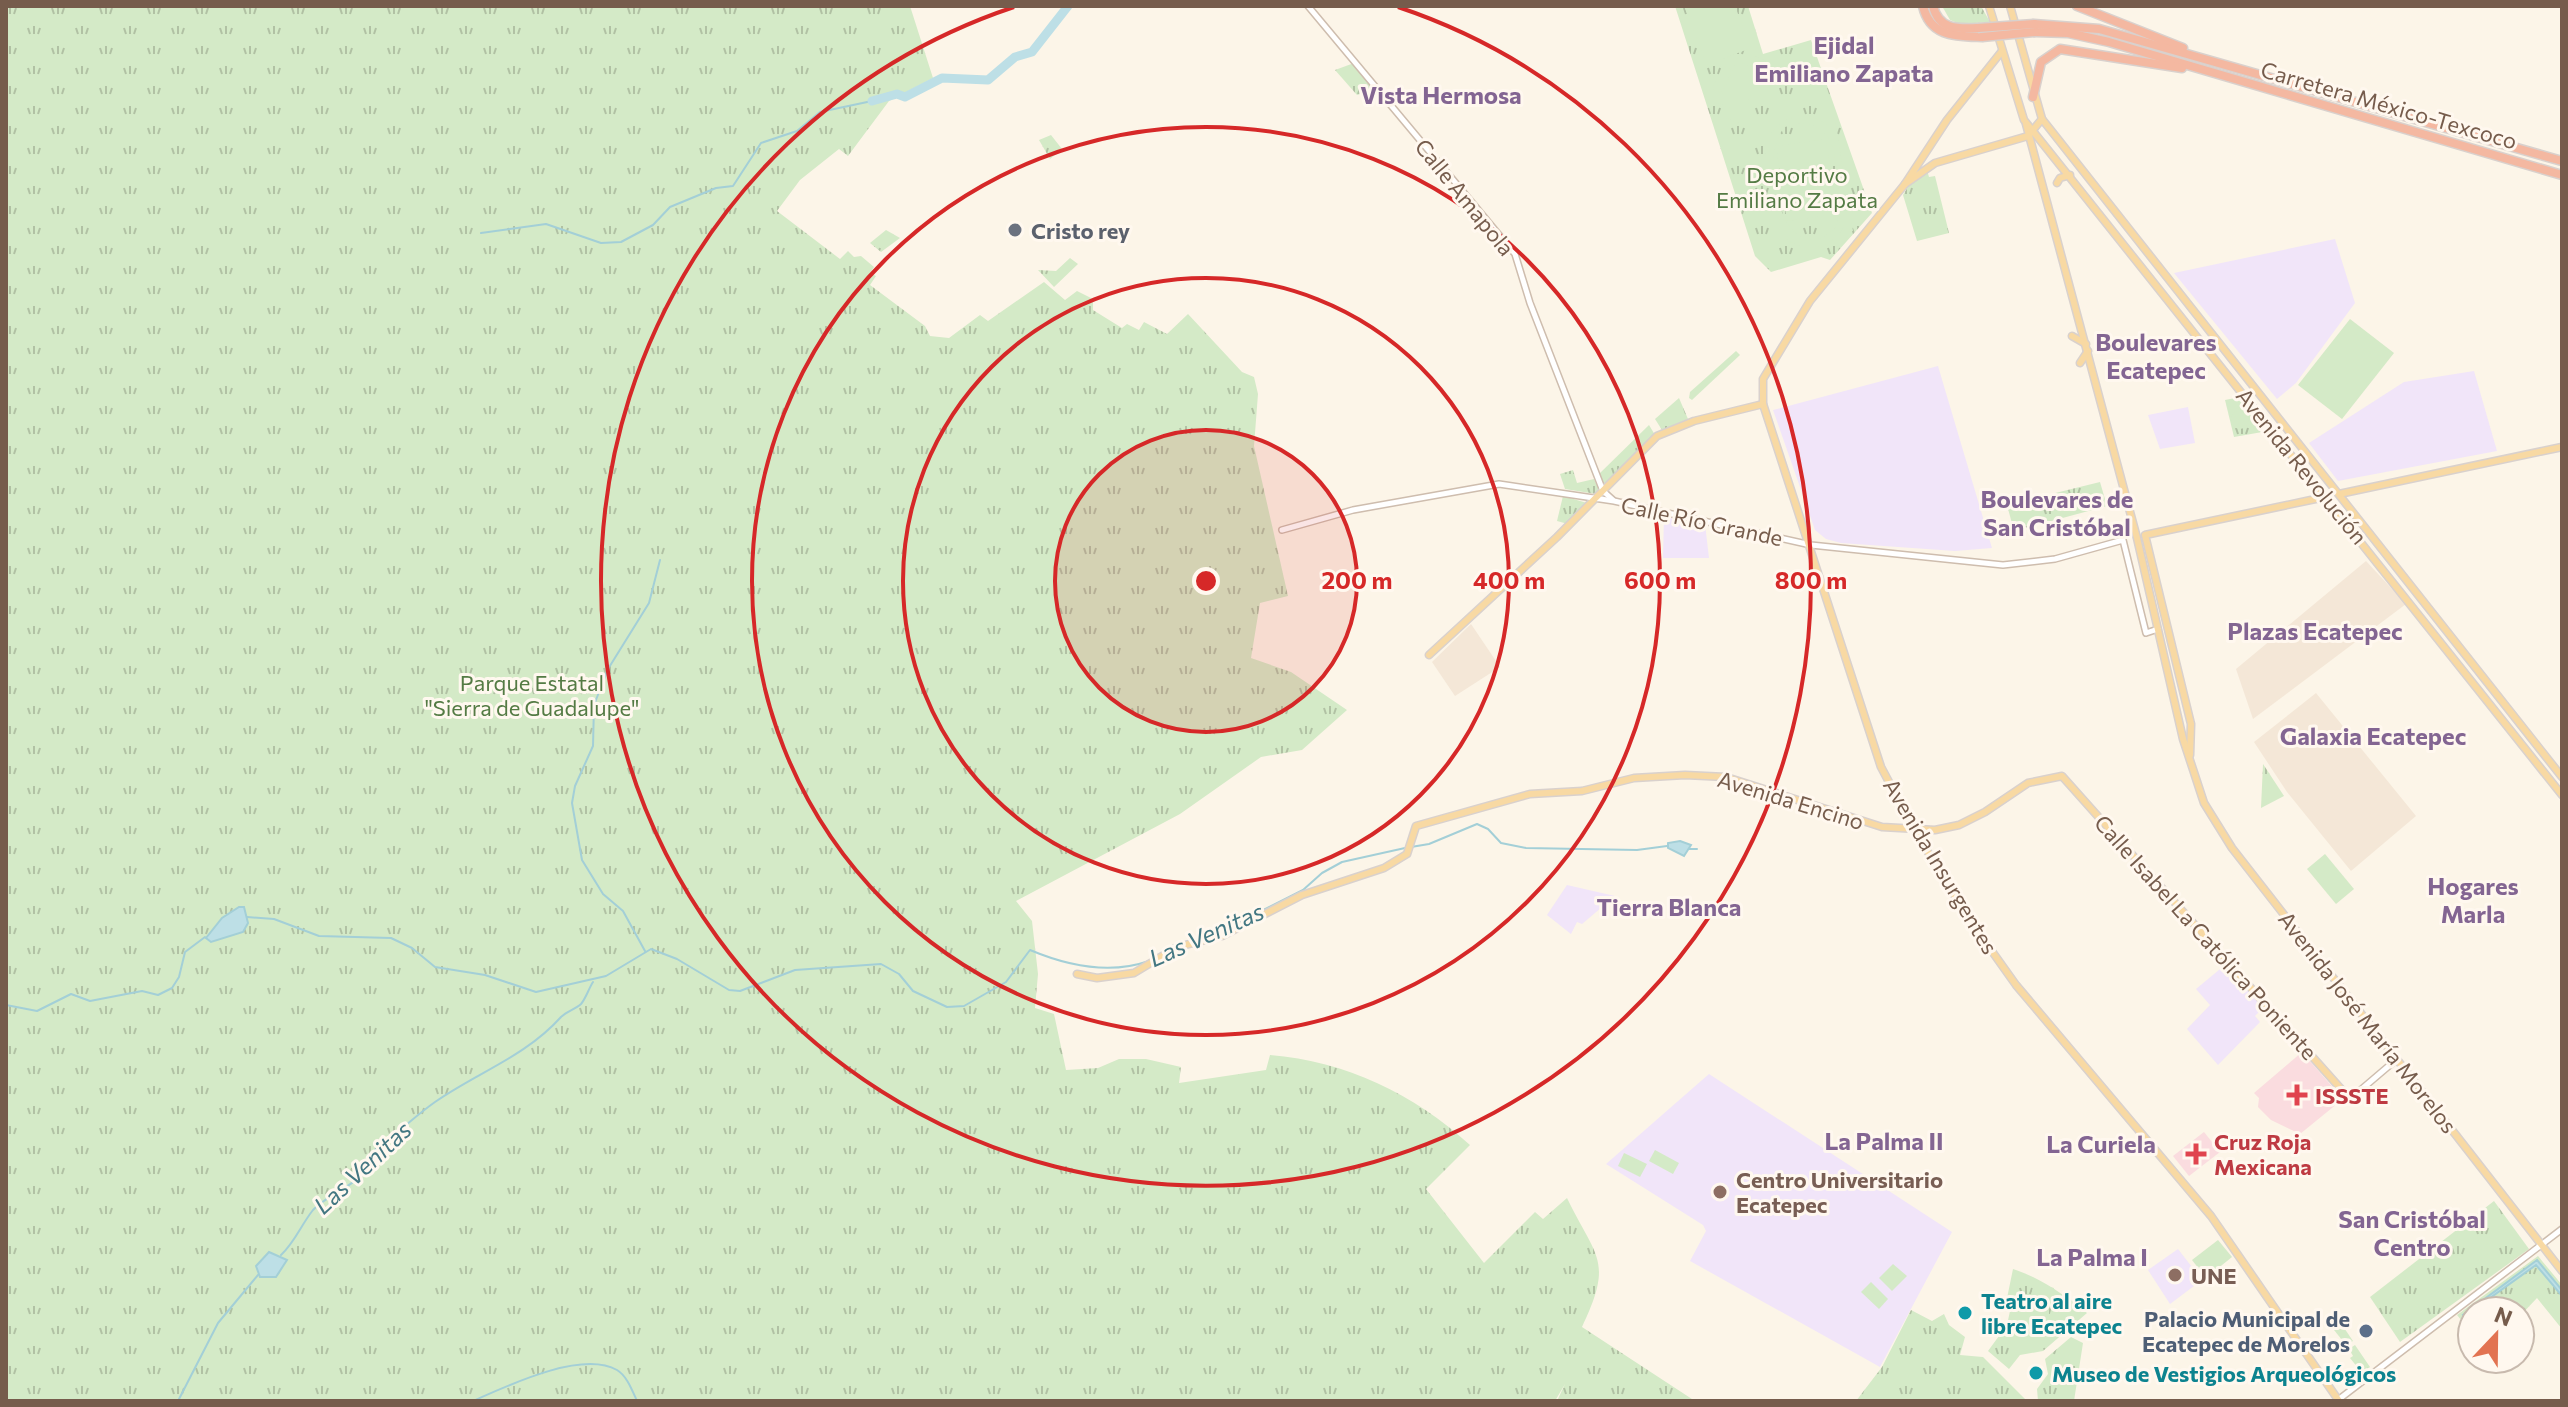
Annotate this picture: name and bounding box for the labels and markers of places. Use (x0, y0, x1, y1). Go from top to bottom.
place label: Cristo rey (1031, 217, 1130, 244)
marker: Cristo rey (1006, 221, 1024, 239)
centre of rings (1192, 567, 1220, 595)
place label: ISSSTE (2315, 1082, 2389, 1109)
marker: ISSSTE (2286, 1084, 2308, 1106)
place label: Cruz Roja Mexicana (2214, 1128, 2312, 1180)
marker: Cruz Roja Mexicana (2185, 1143, 2207, 1165)
place label: Centro Universitario Ecatepec (1736, 1166, 1943, 1218)
marker: Centro Universitario Ecatepec (1711, 1183, 1729, 1201)
place label: UNE (2191, 1262, 2237, 1289)
marker: UNE (2166, 1266, 2184, 1284)
place label: Teatro al aire libre Ecatepec (1981, 1287, 2122, 1339)
marker: Teatro al aire libre Ecatepec (1956, 1304, 1974, 1322)
place label: Palacio Municipal de Ecatepec de Morelos (2142, 1305, 2350, 1357)
marker: Palacio Municipal de Ecatepec de Morelos (2357, 1322, 2375, 1340)
place label: Museo de Vestigios Arqueológicos (2052, 1360, 2396, 1387)
marker: Museo de Vestigios Arqueológicos (2027, 1364, 2045, 1382)

